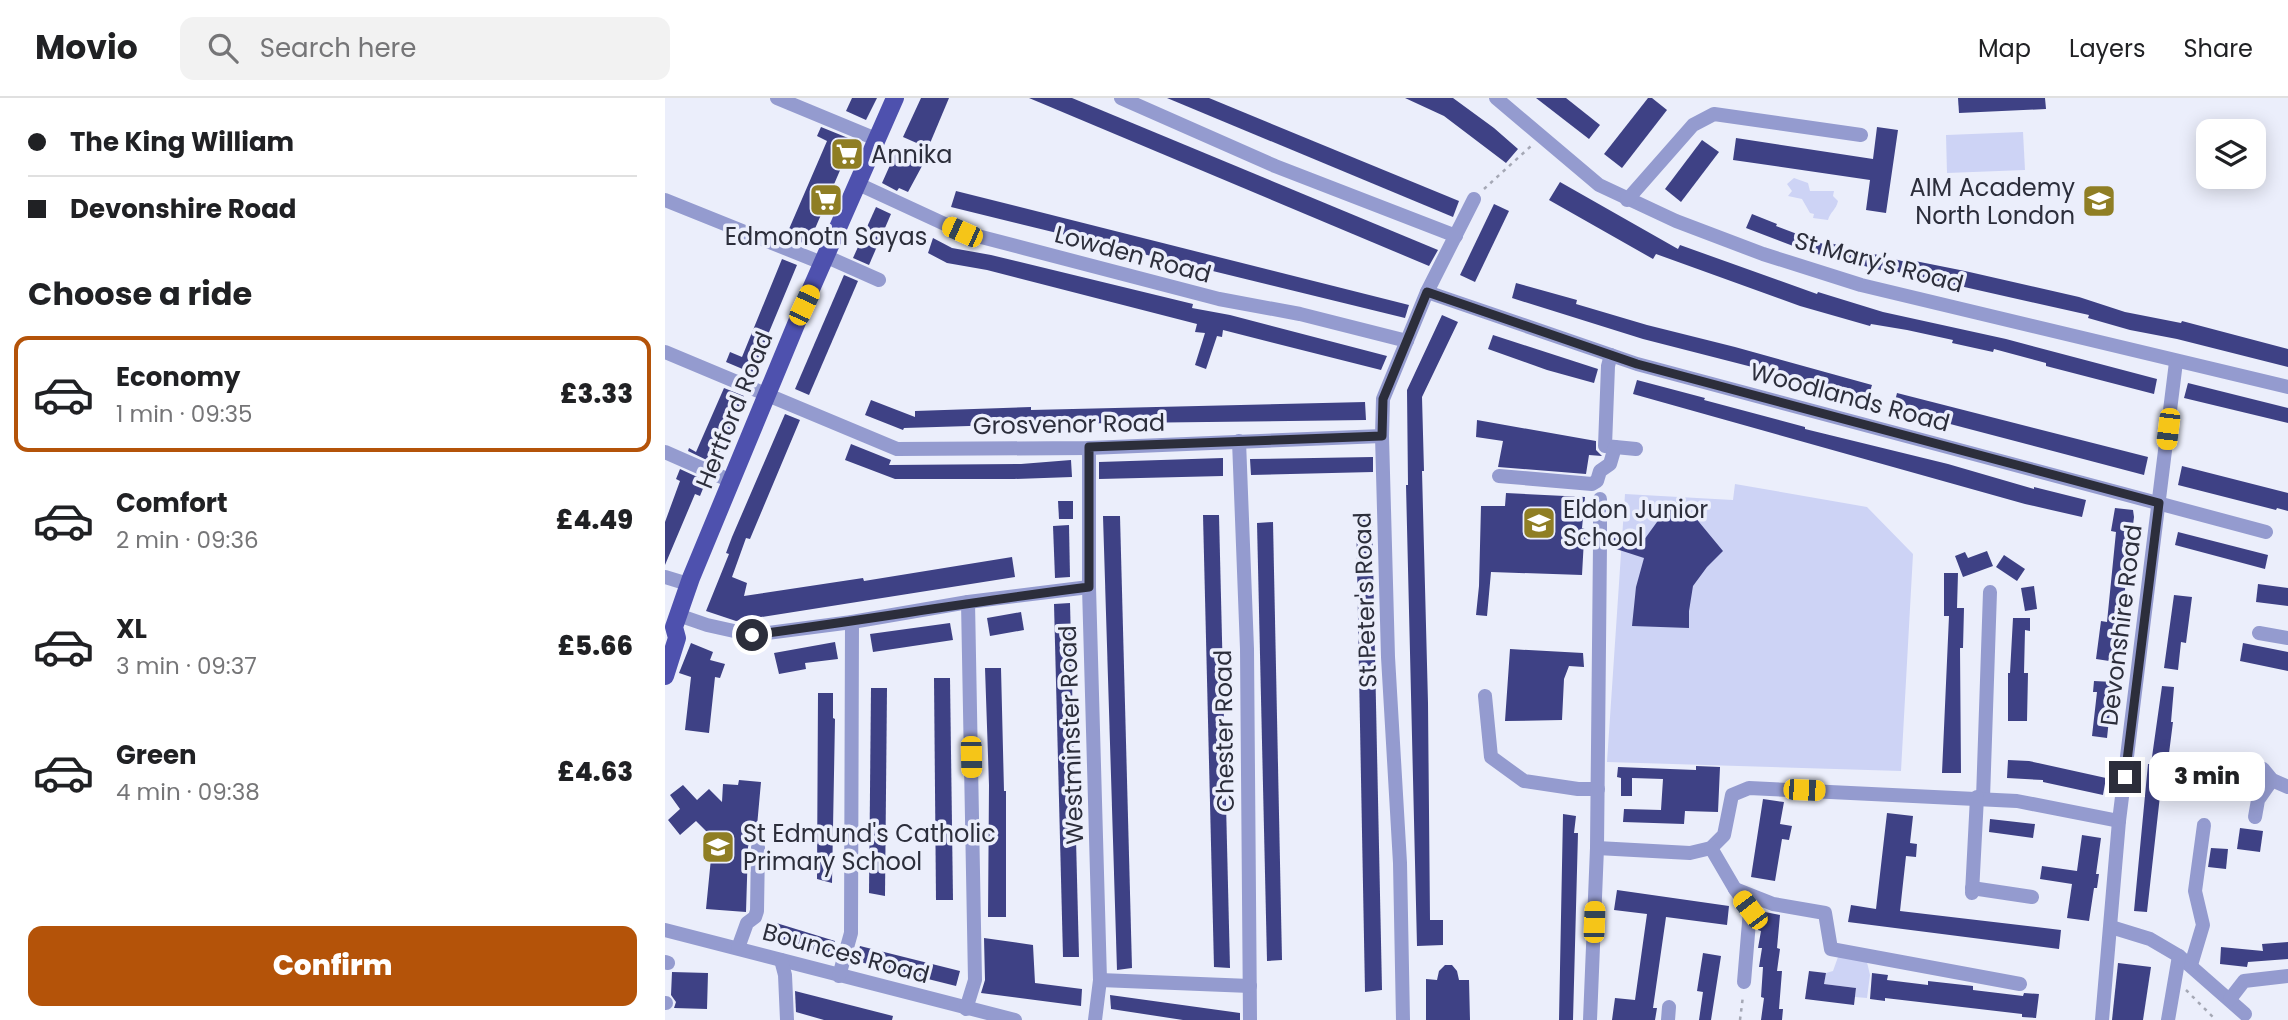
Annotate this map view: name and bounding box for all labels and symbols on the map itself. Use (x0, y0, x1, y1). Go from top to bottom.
supermarket icon: Annika (828, 135, 866, 173)
place label: Annika (871, 138, 952, 171)
place label: AIM Academy North London (1910, 171, 2075, 232)
supermarket icon: Edmonotn Sayas (807, 181, 845, 219)
school or university icon: AIM Academy North London (2080, 182, 2118, 220)
car (939, 214, 986, 250)
street label: Lowden Road (1051, 217, 1215, 291)
place label: Edmonotn Sayas (725, 220, 927, 253)
street label: St Mary's Road (1791, 224, 1967, 300)
car (786, 282, 823, 328)
street label: Hertford Road (688, 327, 780, 493)
street label: Woodlands Road (1747, 354, 1953, 440)
street label: Grosvenor Road (973, 406, 1165, 442)
car (2156, 407, 2181, 451)
place label: Eldon Junior School (1563, 493, 1708, 554)
school or university icon: Eldon Junior School (1520, 504, 1558, 542)
street label: St Peter's Road (1345, 512, 1385, 688)
street label: Devonshire Road (2092, 523, 2150, 727)
route start (736, 619, 768, 651)
street label: Westminster Road (1051, 625, 1091, 845)
street label: Chester Road (1206, 649, 1242, 813)
car (961, 736, 982, 778)
callout: 3 min (2149, 752, 2265, 802)
route end (2109, 761, 2141, 793)
car (1783, 779, 1826, 801)
place label: St Edmund's Catholic Primary School (743, 817, 996, 878)
school or university icon: St Edmund's Catholic Primary School (699, 828, 737, 866)
car (1729, 887, 1772, 933)
car (1583, 901, 1606, 943)
street label: Bounces Road (759, 915, 933, 991)

